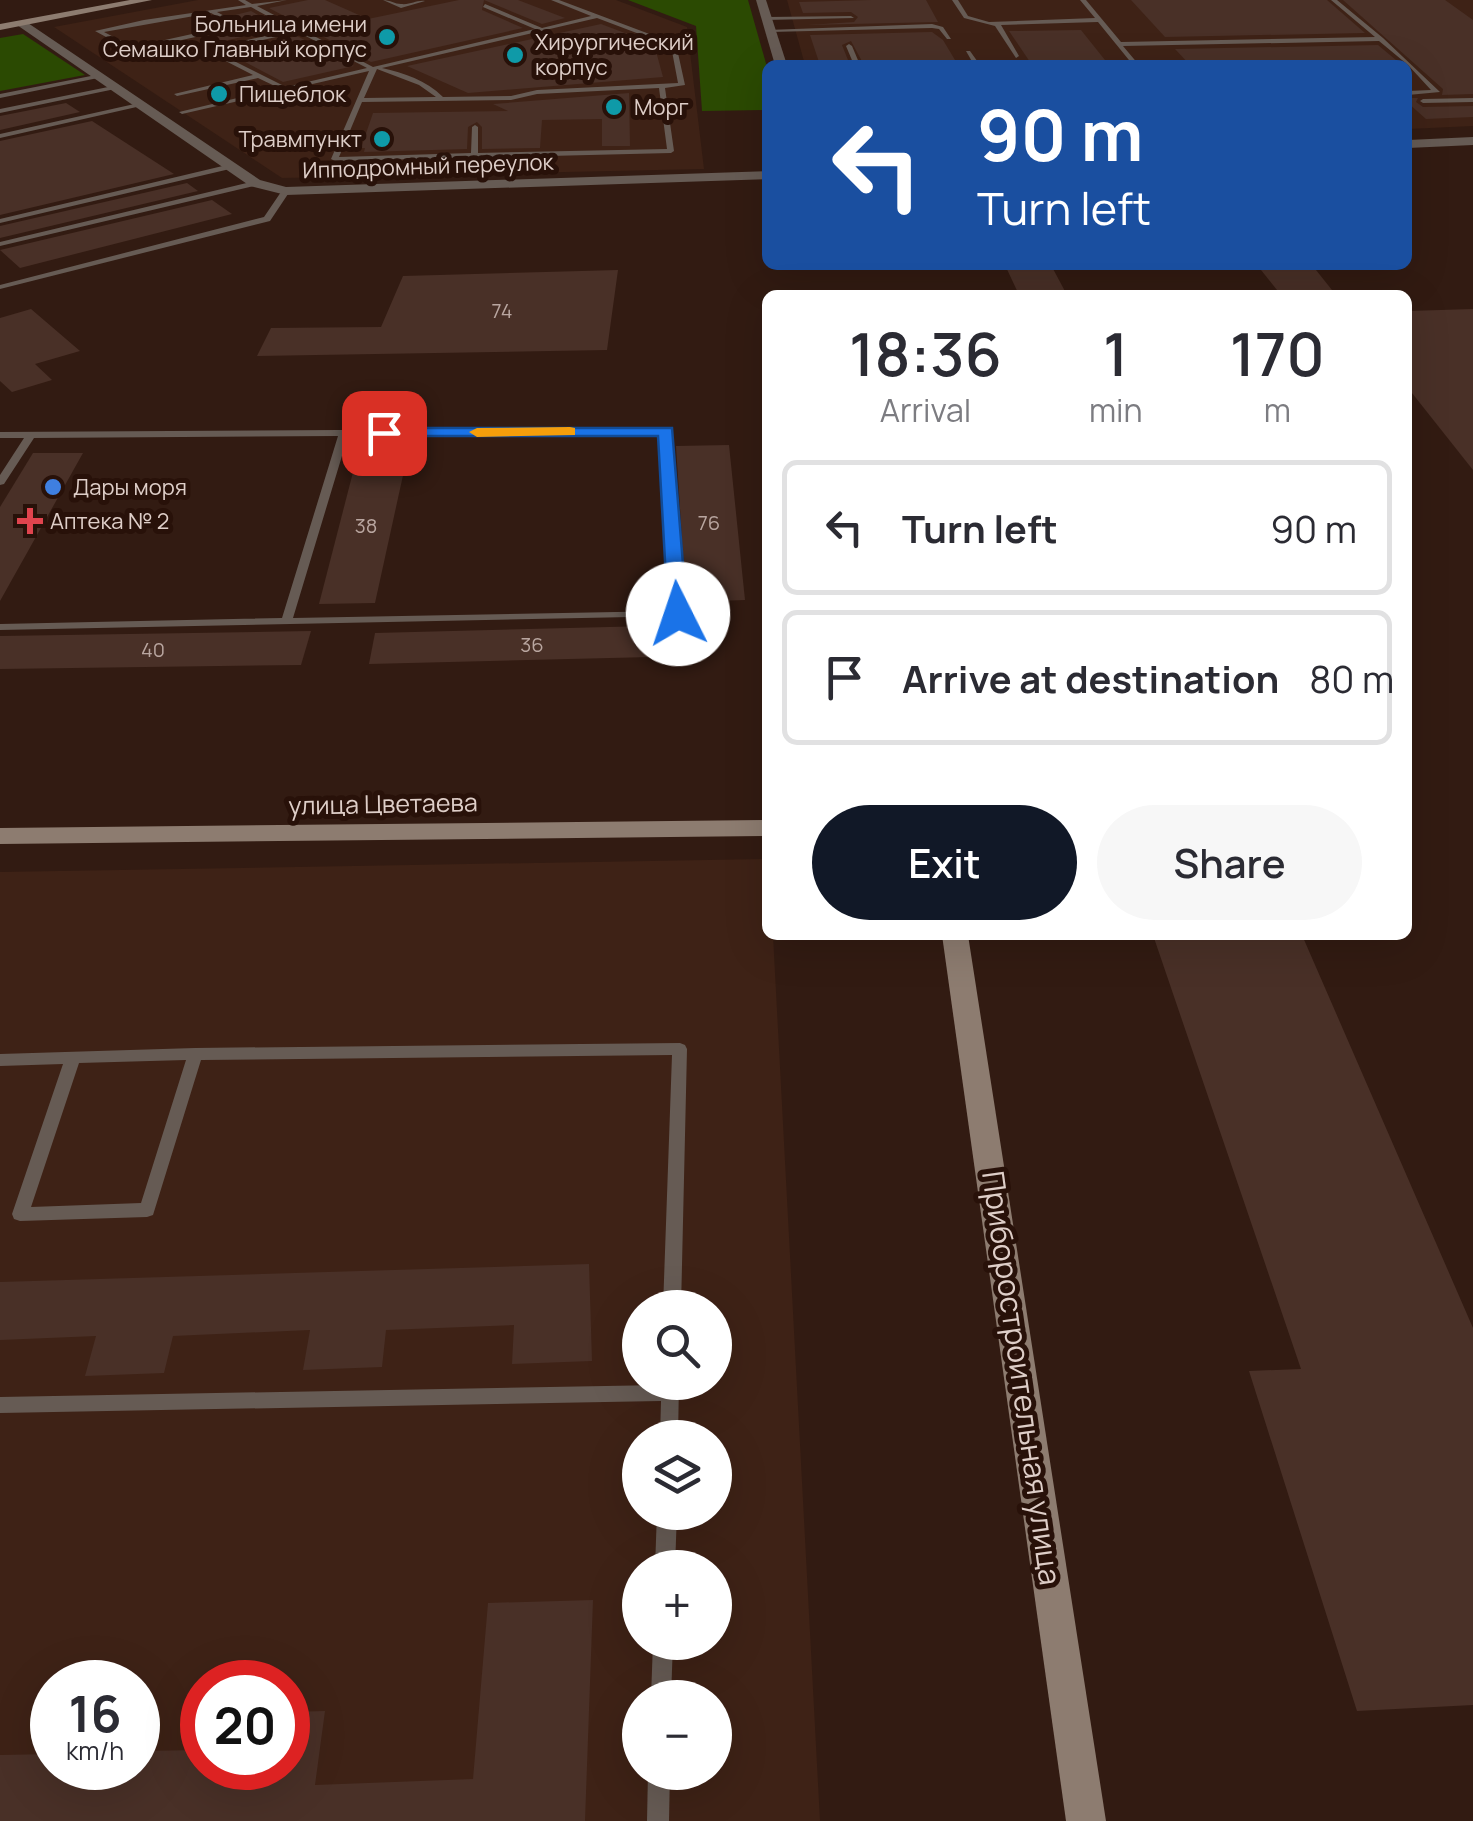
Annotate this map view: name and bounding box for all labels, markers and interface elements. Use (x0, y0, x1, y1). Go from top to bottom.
place label: Больница имени Семашко Главный корпус (103, 9, 367, 64)
marker: Больница имени Семашко Главный корпус (376, 26, 398, 48)
place label: Хирургический корпус (535, 27, 694, 82)
marker: Хирургический корпус (504, 44, 526, 66)
place label: Пищеблок (239, 79, 347, 109)
marker: Пищеблок (208, 83, 230, 105)
text: 90 m (977, 86, 1144, 182)
place label: Морг (634, 92, 689, 122)
marker: Морг (603, 96, 625, 118)
icon: left (812, 100, 942, 230)
place label: Травмпункт (239, 124, 362, 154)
marker: Травмпункт (371, 128, 393, 150)
street label: Ипподромный переулок (302, 147, 555, 185)
text: Turn left (977, 177, 1151, 239)
house number: 74 (491, 297, 513, 324)
text: 18:36 (849, 312, 1002, 394)
text: 1 (1103, 312, 1128, 394)
text: 170 (1230, 312, 1325, 394)
text: Arrival (880, 388, 971, 432)
text: min (1089, 388, 1143, 432)
text: m (1264, 388, 1291, 432)
pin (342, 391, 427, 476)
icon: arrive (357, 406, 412, 461)
place label: Дары моря (73, 472, 187, 502)
marker: Дары моря (42, 476, 64, 498)
icon: left (817, 500, 872, 555)
text: Turn left (902, 502, 1058, 554)
text: 90 m (1270, 502, 1357, 554)
place label: Аптека № 2 (50, 506, 169, 536)
house number: 76 (698, 509, 720, 536)
marker: Аптека № 2 (19, 510, 41, 532)
house number: 38 (355, 512, 377, 539)
position arrow (626, 562, 730, 666)
house number: 36 (520, 631, 544, 658)
house number: 40 (141, 636, 165, 663)
icon: arrive (817, 650, 872, 705)
text: Arrive at destination (902, 652, 1279, 704)
text: 80 m (1309, 652, 1394, 704)
street label: улица Цветаева (288, 784, 478, 823)
button: Exit (812, 805, 1077, 920)
button: Share (1097, 805, 1362, 920)
street label: Приборостроительная улица (973, 1168, 1072, 1587)
map controls (622, 1290, 732, 1790)
button: search (622, 1290, 732, 1400)
button: layers (622, 1420, 732, 1530)
button: + (622, 1550, 732, 1660)
speed limit sign: 20 (180, 1660, 310, 1790)
text: 16 (69, 1679, 121, 1747)
button: − (622, 1680, 732, 1790)
text: km/h (66, 1733, 124, 1768)

